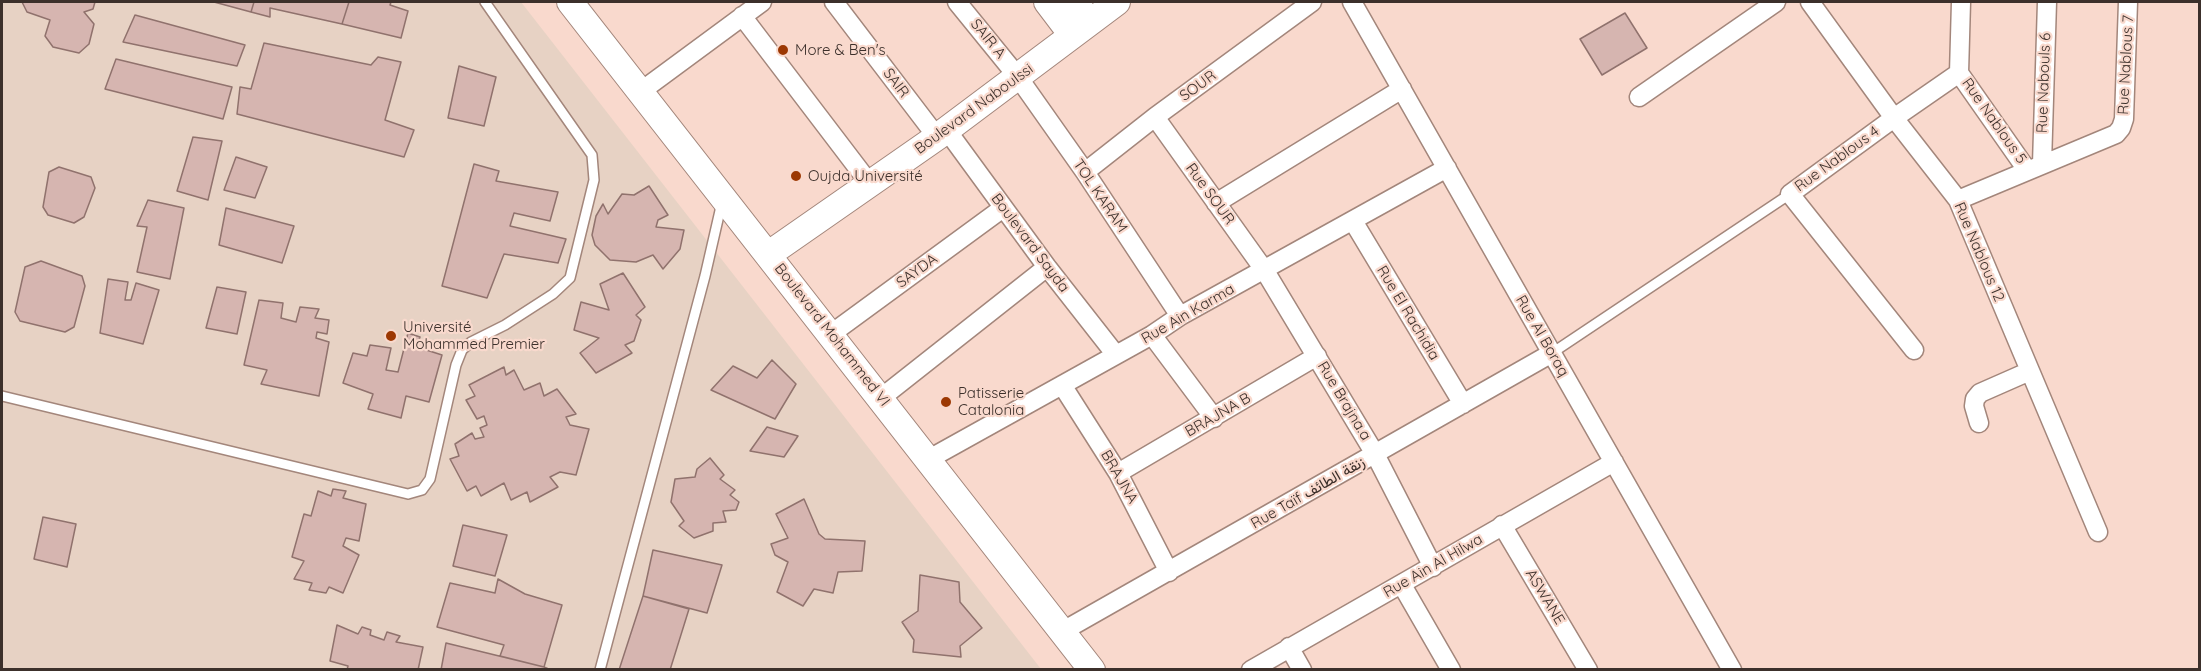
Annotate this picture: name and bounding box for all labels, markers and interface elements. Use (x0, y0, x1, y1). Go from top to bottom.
street label: Rue Nablous 7 (2114, 15, 2138, 115)
street label: SAIR A (967, 16, 1009, 62)
street label: Rue Nabouls 6 (2033, 33, 2055, 133)
place label: More & Ben's (795, 41, 886, 59)
marker: More & Ben's (776, 43, 790, 57)
street label: Boulevard Naboulssi (911, 60, 1037, 158)
street label: SAIR (879, 65, 913, 101)
street label: SOUR (1176, 67, 1220, 105)
street label: Rue Nablous 5 (1958, 75, 2030, 167)
street label: Rue Nablous 4 (1791, 122, 1883, 196)
street label: TOL KARAM (1069, 156, 1131, 236)
street label: Rue SOUR (1182, 160, 1238, 228)
place label: Oujda Université (808, 167, 923, 185)
marker: Oujda Université (789, 169, 803, 183)
street label: Boulevard Sayda (987, 190, 1073, 296)
street label: Rue Nablous 12 (1950, 200, 2008, 304)
street label: SAYDA (893, 250, 941, 292)
street label: Boulevard Mohammed VI (771, 260, 893, 410)
street label: Rue El Rachidia (1373, 262, 1443, 364)
street label: Rue Ain Karma (1138, 280, 1238, 348)
street label: Rue Al Boraq (1511, 292, 1573, 380)
place label: Université Mohammed Premier (403, 318, 545, 353)
marker: Université Mohammed Premier (384, 329, 398, 343)
street label: Rue Brajna.a (1313, 358, 1375, 444)
place label: Patisserie Catalonia (958, 384, 1024, 419)
street label: BRAJNA B (1182, 389, 1254, 441)
marker: Patisserie Catalonia (939, 395, 953, 409)
street label: BRAJNA (1097, 447, 1141, 507)
street label: Rue Taïf زنقة الطائف (1248, 453, 1368, 533)
street label: Rue Ain Al Hilwa (1380, 530, 1486, 602)
street label: ASWANE (1521, 566, 1569, 628)

